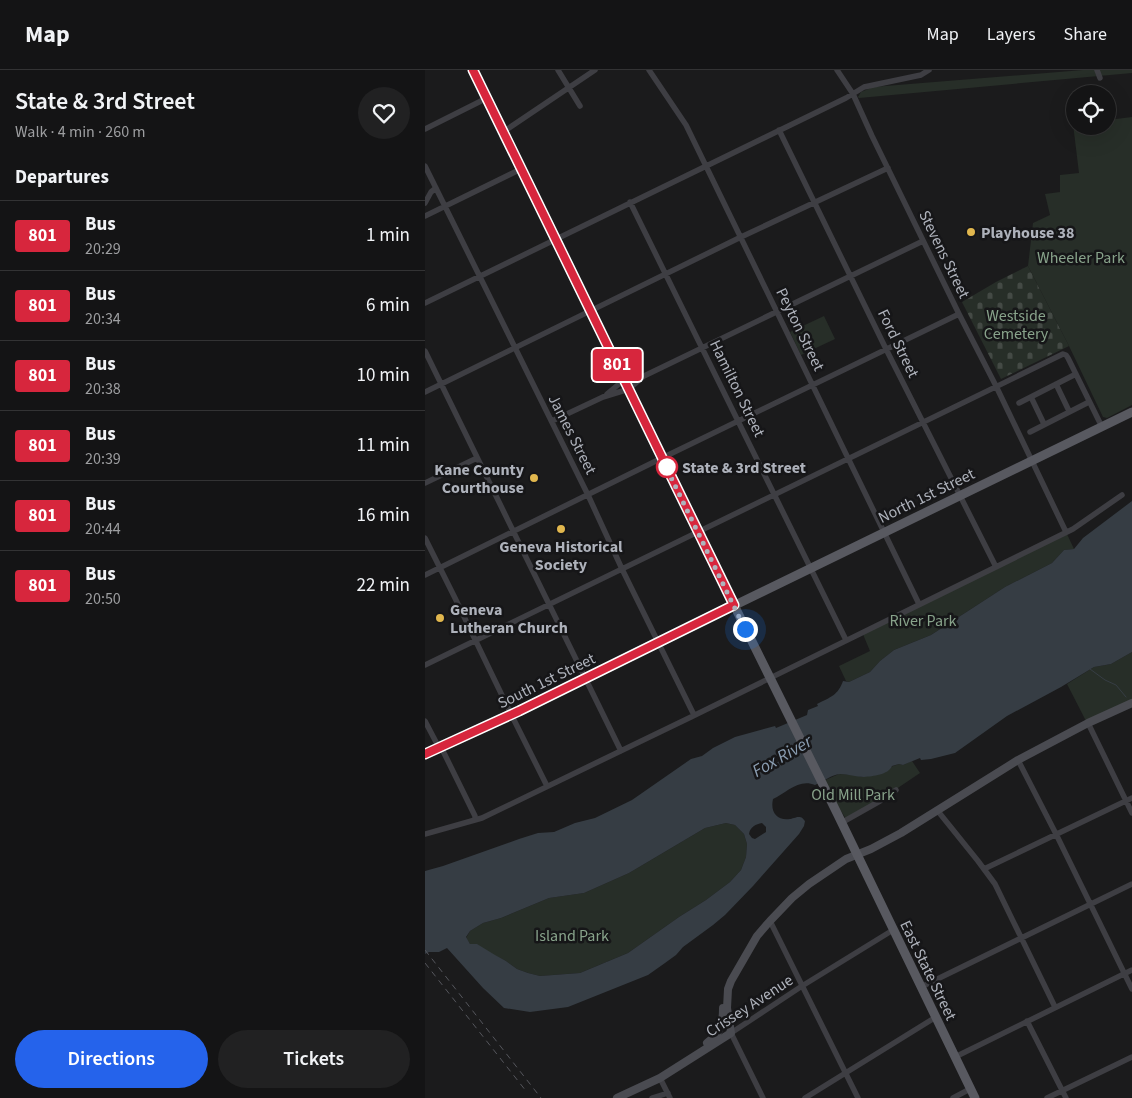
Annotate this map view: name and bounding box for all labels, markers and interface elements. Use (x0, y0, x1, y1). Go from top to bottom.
text: Map (25, 17, 70, 52)
text: Map (927, 22, 959, 47)
text: Layers (987, 22, 1036, 47)
text: Share (1064, 22, 1107, 47)
text: State & 3rd Street (15, 84, 195, 119)
map controls (1066, 85, 1116, 135)
button: locate (1066, 85, 1116, 135)
button: heart (358, 87, 410, 139)
text: Walk · 4 min · 260 m (15, 121, 146, 143)
text: Departures (15, 164, 109, 191)
street label: Stevens Street (913, 207, 975, 303)
text: Bus (85, 211, 116, 238)
text: 1 min (366, 222, 410, 249)
place label: Playhouse 38 (981, 222, 1074, 244)
text: 801 (28, 223, 57, 248)
marker: Playhouse 38 (965, 226, 977, 238)
text: 20:29 (85, 238, 121, 260)
park label: Wheeler Park (1037, 247, 1125, 269)
text: Bus (85, 281, 116, 308)
street label: Peyton Street (770, 284, 830, 375)
text: 6 min (366, 292, 410, 319)
text: 801 (28, 293, 57, 318)
street label: Ford Street (872, 305, 924, 382)
park label: Westside Cemetery (984, 305, 1049, 345)
text: 20:34 (85, 308, 121, 330)
street label: Hamilton Street (704, 336, 770, 441)
line badge: 801 (588, 349, 646, 381)
text: Bus (85, 351, 116, 378)
text: 801 (603, 352, 631, 377)
text: 10 min (356, 362, 410, 389)
text: 801 (28, 363, 57, 388)
text: 20:38 (85, 378, 121, 400)
street label: James Street (543, 391, 602, 479)
text: Bus (85, 421, 116, 448)
text: 11 min (356, 432, 410, 459)
text: 801 (28, 433, 57, 458)
text: 20:39 (85, 448, 121, 470)
marker: State & 3rd Street (656, 456, 678, 478)
place label: State & 3rd Street (682, 457, 806, 479)
place label: Kane County Courthouse (434, 459, 525, 499)
street label: North 1st Street (874, 463, 979, 529)
marker: Kane County Courthouse (528, 472, 540, 484)
text: Bus (85, 491, 116, 518)
text: 16 min (356, 502, 410, 529)
text: 801 (28, 503, 57, 528)
text: 20:44 (85, 518, 121, 540)
marker: Geneva Historical Society (555, 523, 567, 535)
place label: Geneva Historical Society (499, 536, 623, 576)
text: Bus (85, 561, 116, 588)
text: 22 min (356, 572, 410, 599)
text: 801 (28, 573, 57, 598)
text: 20:50 (85, 588, 121, 610)
place label: Geneva Lutheran Church (450, 599, 568, 639)
park label: River Park (889, 610, 957, 632)
marker: Geneva Lutheran Church (434, 612, 446, 624)
your location (733, 617, 758, 642)
street label: South 1st Street (494, 647, 600, 714)
water label: Fox River (748, 729, 818, 784)
park label: Old Mill Park (811, 784, 895, 806)
street label: East State Street (894, 917, 962, 1025)
park label: Island Park (535, 925, 609, 947)
street label: Crissey Avenue (702, 969, 798, 1042)
button: Directions (15, 1030, 208, 1088)
button: Tickets (218, 1030, 410, 1088)

